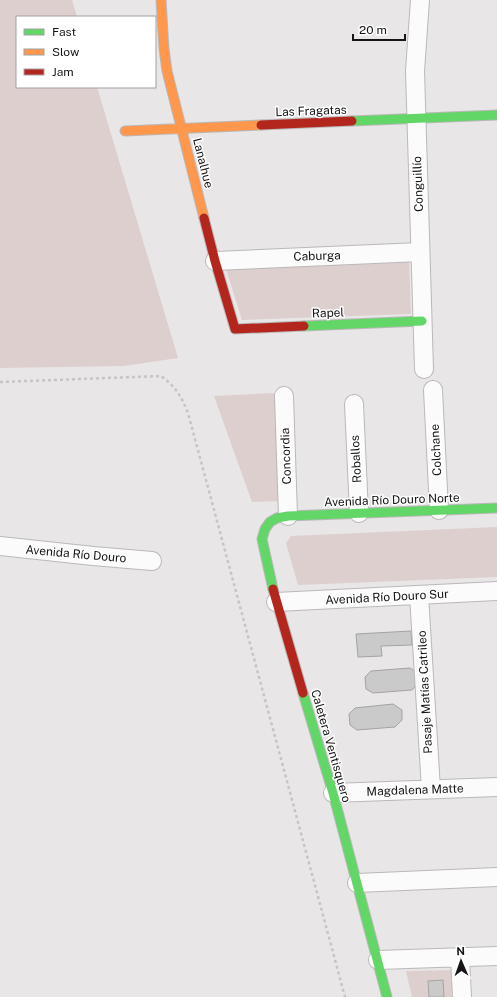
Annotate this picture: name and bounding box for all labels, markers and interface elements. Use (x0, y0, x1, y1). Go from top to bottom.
legend (16, 16, 156, 88)
scale bar (353, 16, 405, 42)
text: 20 m (359, 23, 387, 37)
text: Fast (52, 25, 77, 39)
text: Slow (52, 45, 80, 59)
text: Jam (52, 65, 74, 79)
street label: Las Fragatas (275, 103, 347, 119)
street label: Lanalhue (190, 136, 216, 190)
street label: Conguillío (410, 156, 426, 212)
street label: Caburga (293, 248, 341, 264)
street label: Rapel (312, 305, 345, 321)
street label: Colchane (428, 423, 444, 476)
street label: Concordia (278, 427, 294, 485)
street label: Roballos (348, 435, 364, 483)
street label: Avenida Río Douro Norte (324, 491, 460, 509)
street label: Avenida Río Douro (25, 543, 127, 565)
street label: Avenida Río Douro Sur (325, 587, 449, 607)
street label: Pasaje Matías Catrileo (415, 630, 435, 754)
street label: Caletera Ventisquero (308, 688, 354, 804)
street label: Magdalena Matte (366, 781, 464, 799)
north arrow (441, 941, 481, 981)
text: N (456, 945, 465, 957)

